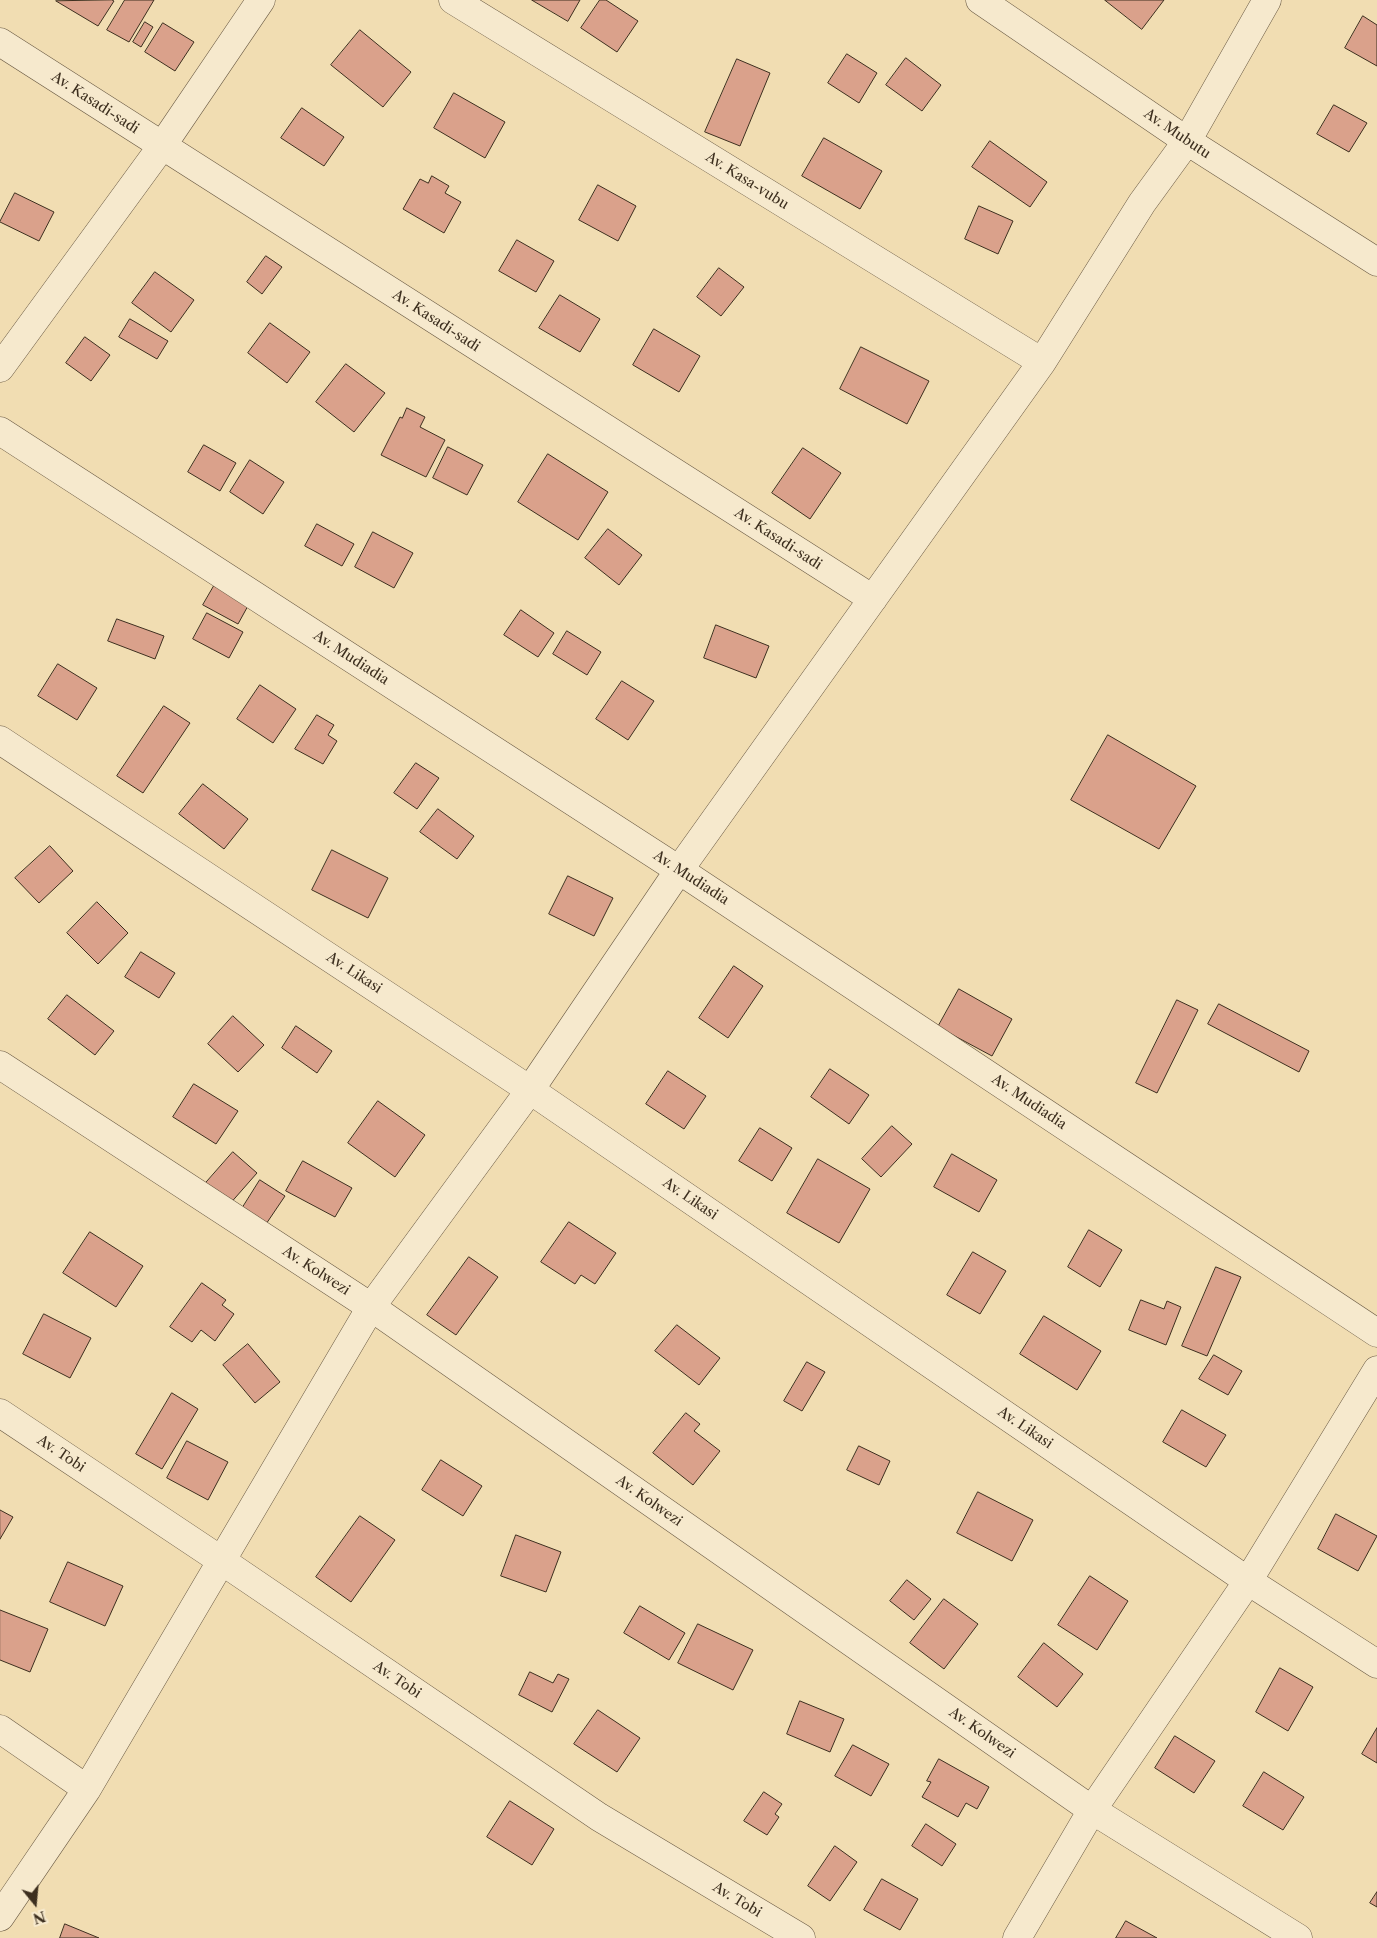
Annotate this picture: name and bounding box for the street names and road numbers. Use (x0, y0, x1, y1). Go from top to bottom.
street label: Av. Kasadi-sadi (48, 68, 142, 138)
street label: Av. Mubutu (1140, 106, 1214, 162)
street label: Av. Kasa-vubu (702, 149, 792, 213)
street label: Av. Kasadi-sadi (389, 286, 483, 356)
street label: Av. Kasadi-sadi (731, 504, 825, 574)
street label: Av. Mudiadia (310, 627, 392, 689)
street label: Av. Mudiadia (650, 847, 732, 909)
street label: Av. Likasi (323, 949, 385, 997)
street label: Av. Mudiadia (988, 1071, 1070, 1133)
street label: Av. Likasi (659, 1175, 721, 1223)
street label: Av. Kolwezi (279, 1243, 353, 1299)
street label: Av. Likasi (994, 1404, 1056, 1452)
street label: Av. Tobi (34, 1432, 88, 1476)
street label: Av. Kolwezi (613, 1472, 685, 1530)
street label: Av. Tobi (370, 1658, 424, 1702)
street label: Av. Kolwezi (946, 1704, 1018, 1762)
street label: Av. Tobi (709, 1879, 765, 1921)

